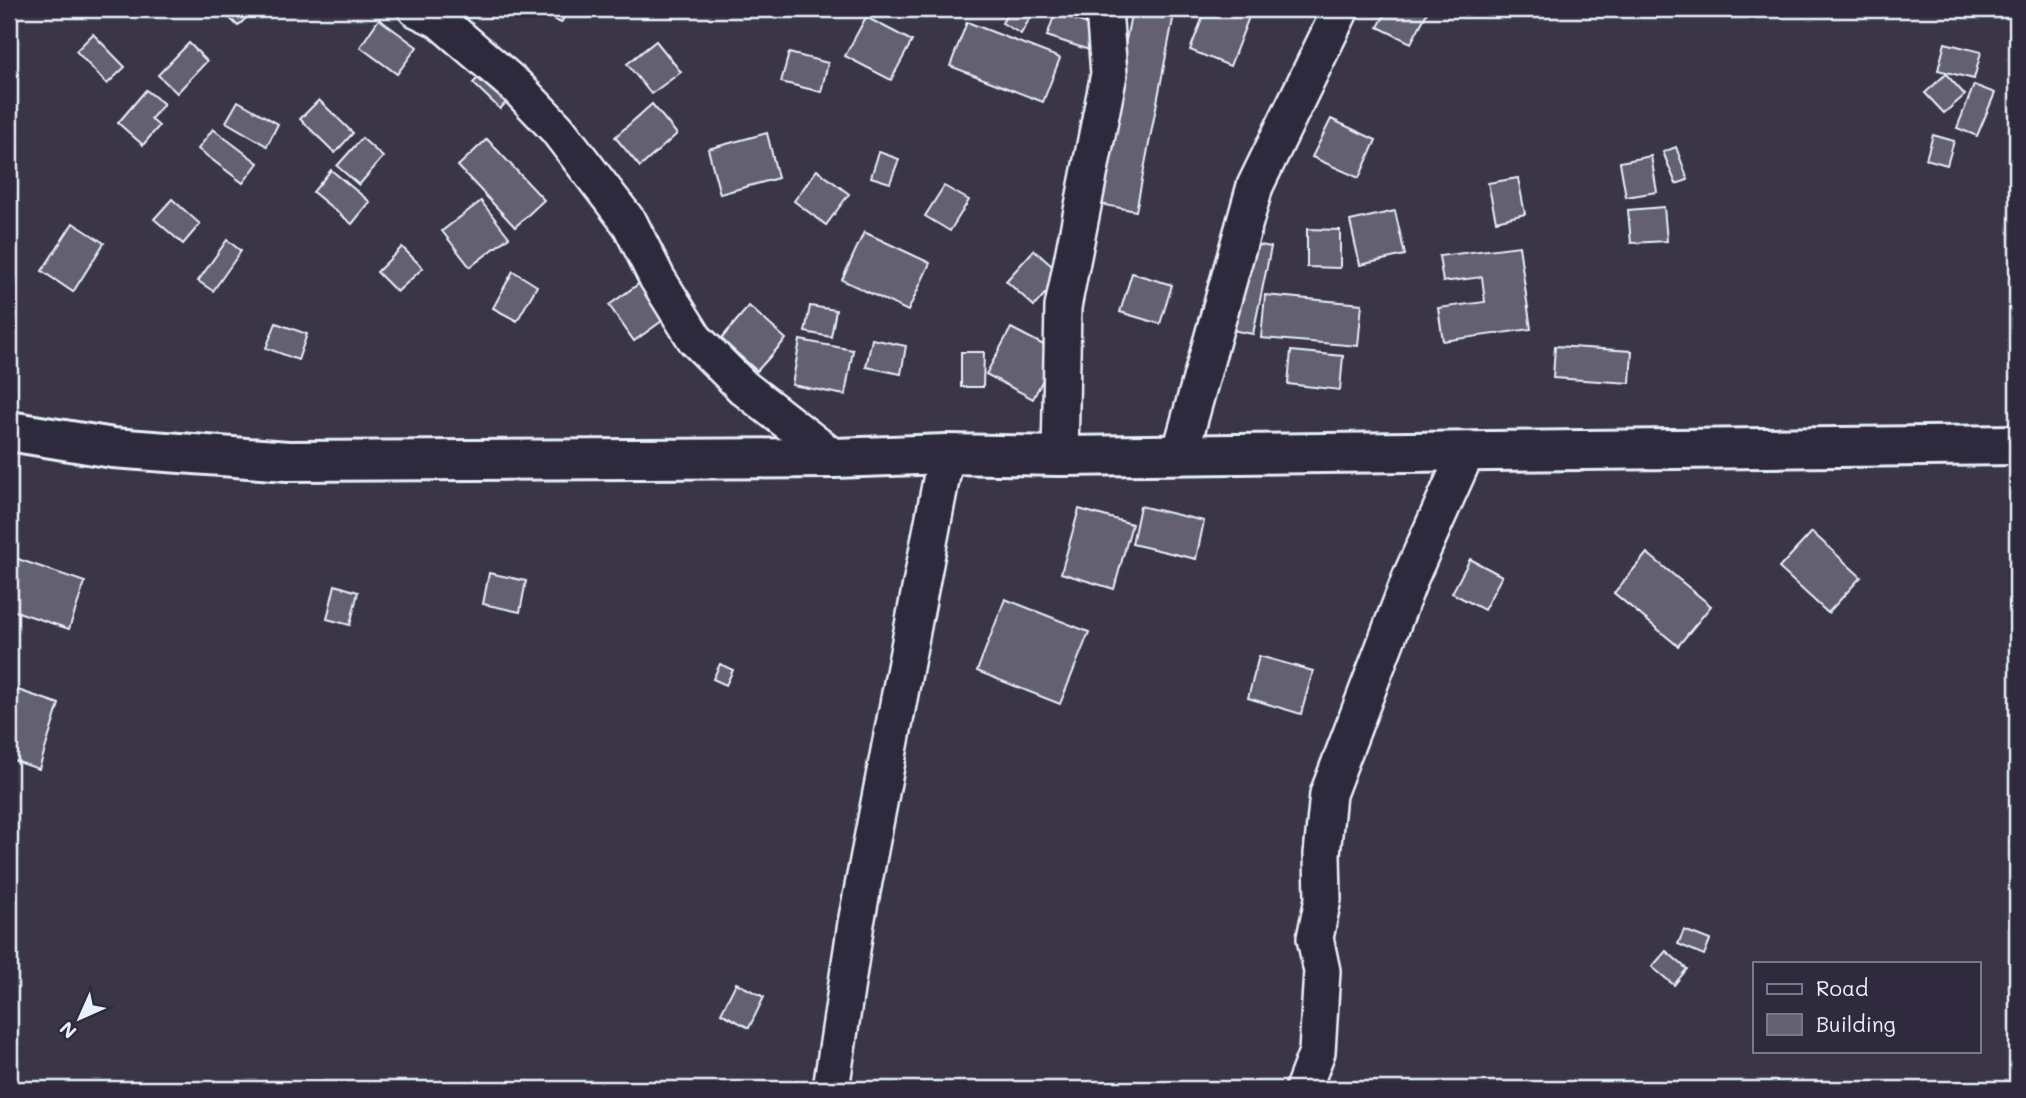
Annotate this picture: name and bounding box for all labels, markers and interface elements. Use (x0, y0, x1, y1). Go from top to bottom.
legend (1753, 962, 1980, 1052)
text: Road (1816, 974, 1868, 1001)
north arrow (46, 982, 116, 1052)
text: Building (1816, 1010, 1896, 1037)
text: N (54, 1016, 82, 1044)

